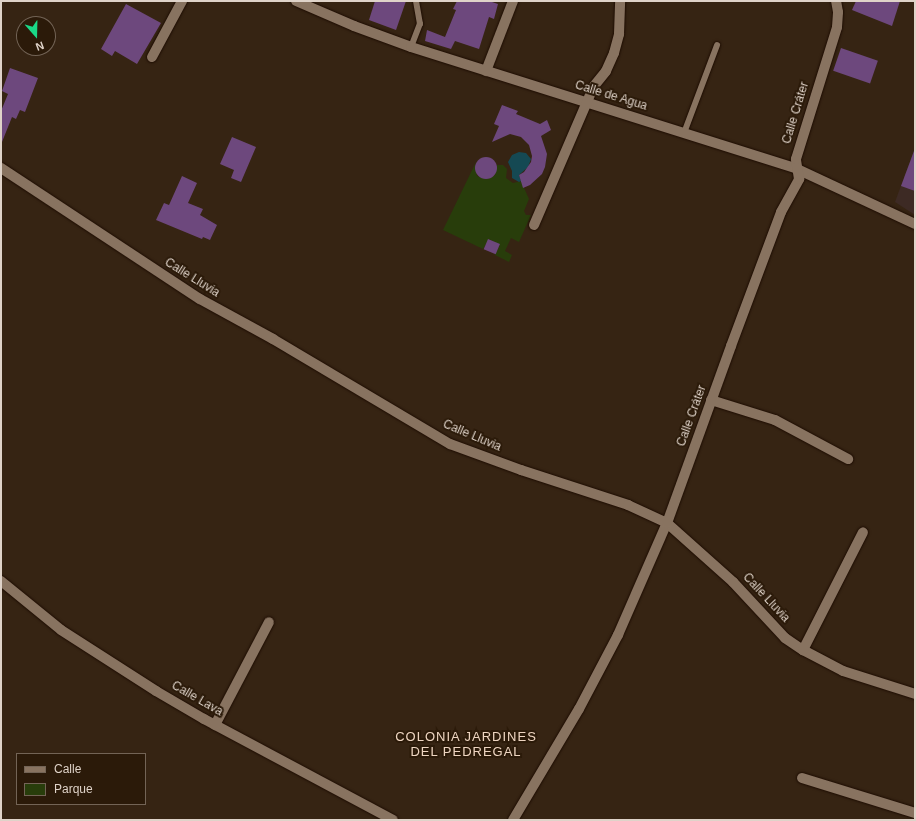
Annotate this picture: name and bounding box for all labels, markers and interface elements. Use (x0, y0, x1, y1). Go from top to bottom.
north arrow (16, 16, 56, 56)
text: N (34, 39, 46, 53)
street label: Calle de Agua (573, 78, 649, 114)
street label: Calle Cráter (780, 80, 812, 146)
street label: Calle Lluvia (162, 255, 222, 301)
street label: Calle Cráter (674, 383, 710, 449)
street label: Calle Lluvia (441, 417, 503, 455)
street label: Calle Lluvia (740, 570, 792, 626)
street label: Calle Lava (169, 679, 225, 719)
district label: COLONIA JARDINES DEL PEDREGAL (395, 730, 537, 761)
legend (16, 753, 146, 805)
text: Calle (54, 762, 81, 776)
text: Parque (54, 782, 93, 796)

